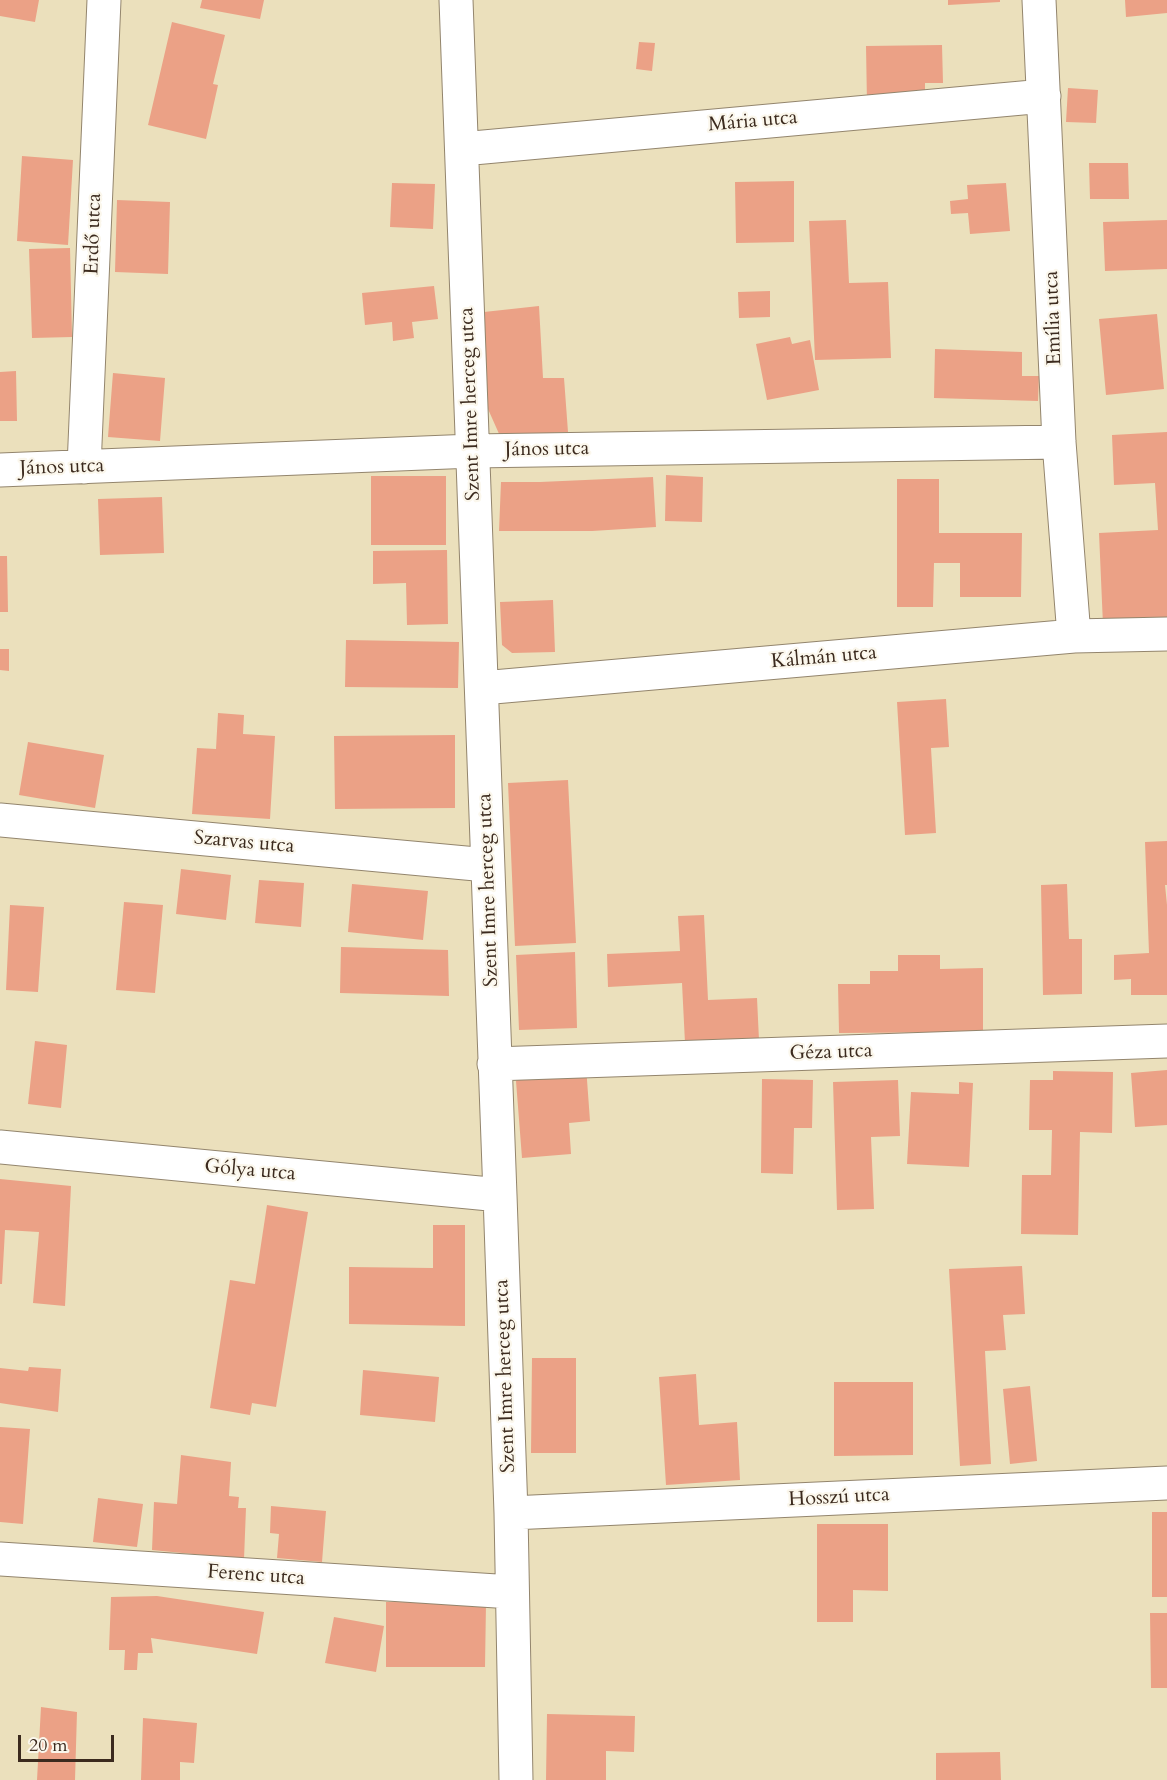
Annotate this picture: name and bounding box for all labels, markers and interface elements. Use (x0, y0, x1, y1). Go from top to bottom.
street label: Mária utca (707, 106, 799, 138)
street label: Erdő utca (81, 193, 107, 275)
street label: Emília utca (1040, 270, 1068, 366)
street label: Szent Imre herceg utca (456, 307, 486, 501)
street label: János utca (504, 437, 590, 463)
street label: János utca (19, 455, 105, 481)
street label: Kálmán utca (770, 641, 878, 675)
street label: Szent Imre herceg utca (474, 793, 504, 987)
street label: Szarvas utca (193, 827, 295, 859)
street label: Géza utca (789, 1040, 873, 1066)
street label: Gólya utca (203, 1155, 297, 1187)
street label: Szent Imre herceg utca (491, 1279, 521, 1473)
street label: Hosszú utca (788, 1483, 890, 1513)
street label: Ferenc utca (206, 1561, 306, 1591)
scale bar (21, 1723, 117, 1761)
text: 20 m (29, 1733, 68, 1758)

